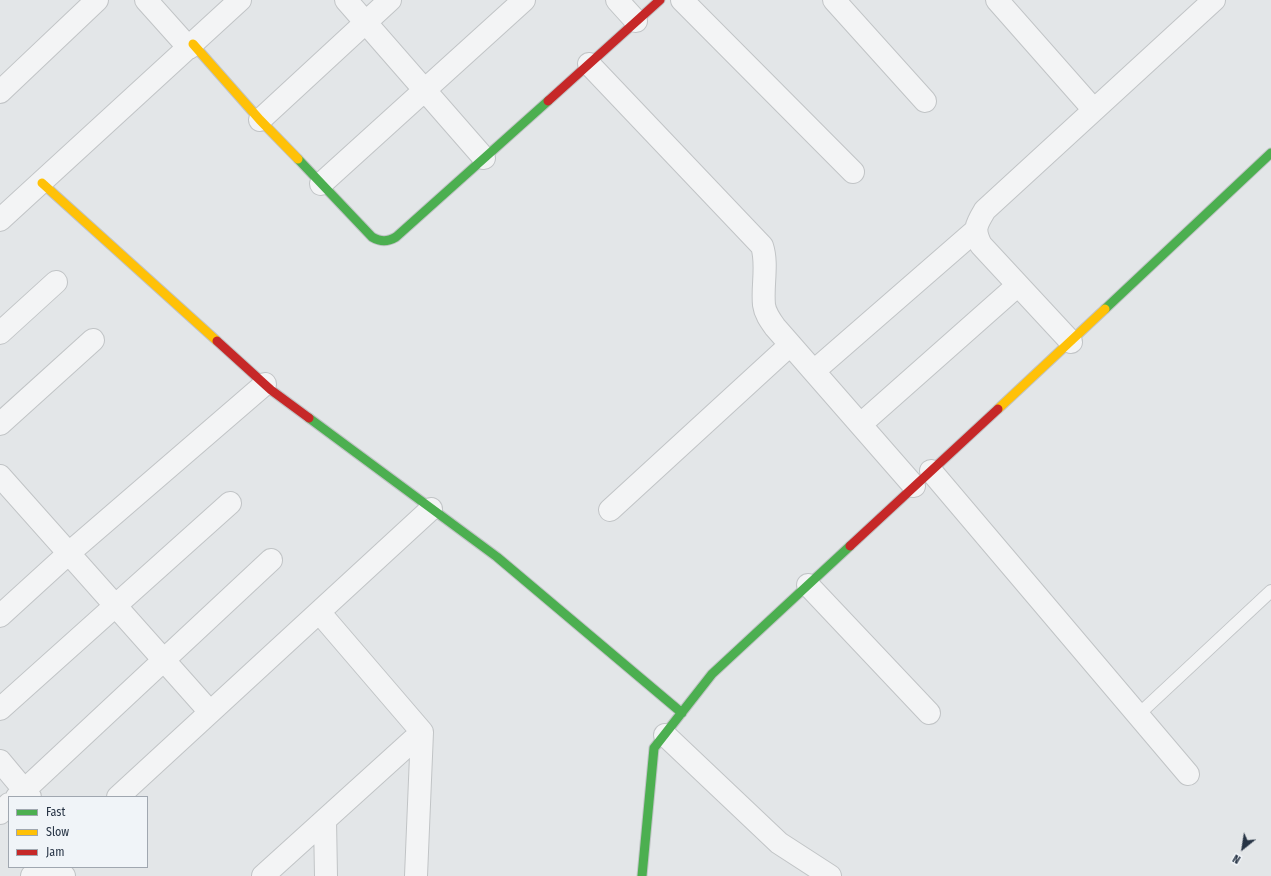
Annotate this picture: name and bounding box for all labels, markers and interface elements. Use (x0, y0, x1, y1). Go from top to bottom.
legend (8, 796, 148, 868)
text: Fast (46, 805, 65, 819)
text: Slow (46, 825, 69, 839)
north arrow (1223, 828, 1263, 868)
text: Jam (46, 845, 64, 859)
text: N (1231, 852, 1243, 866)

